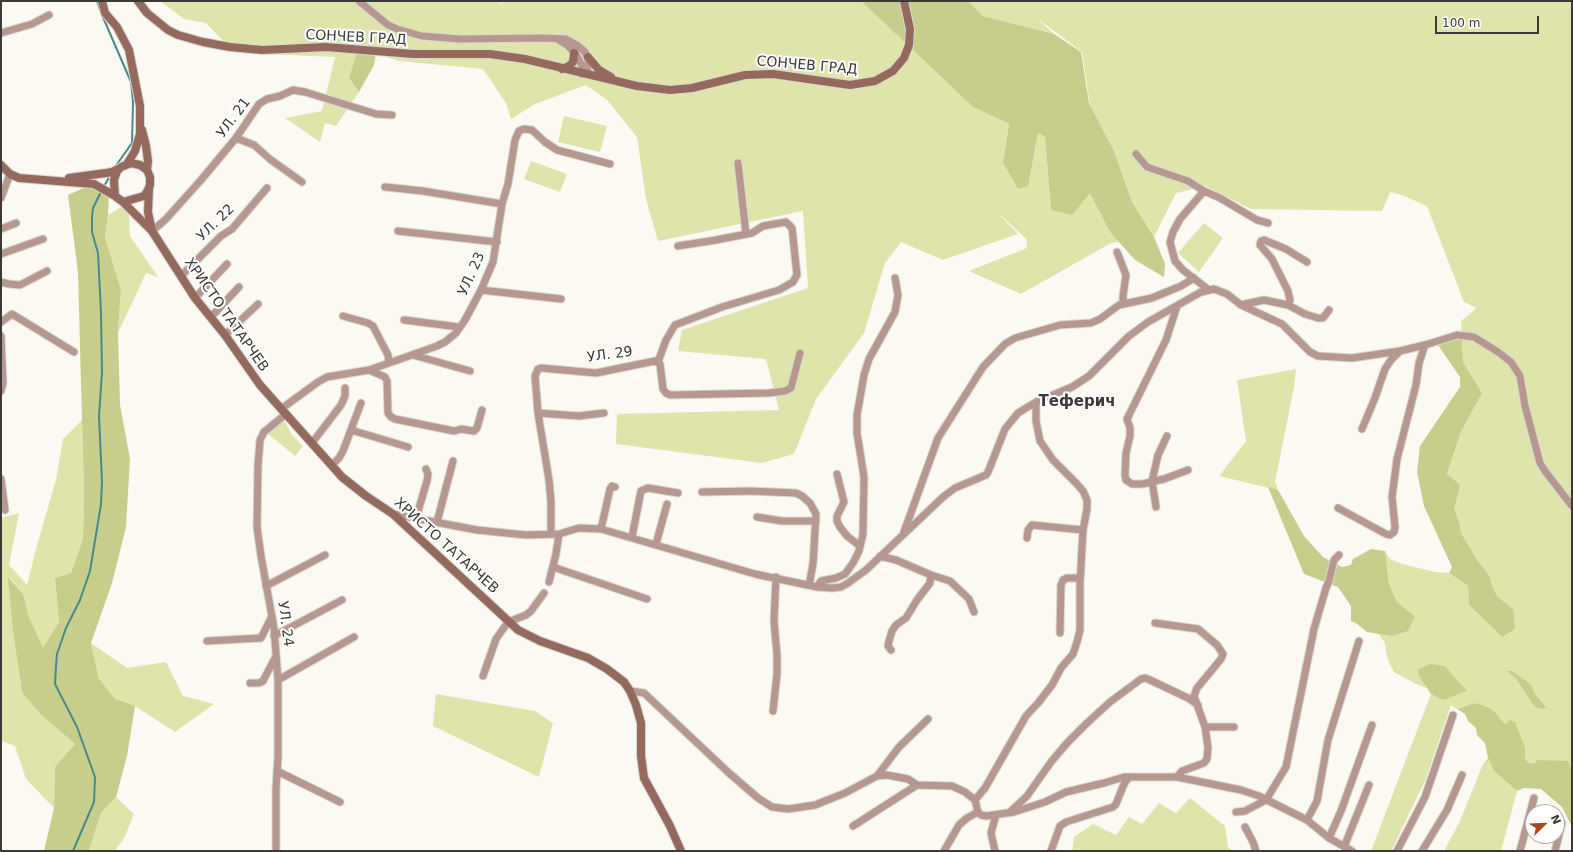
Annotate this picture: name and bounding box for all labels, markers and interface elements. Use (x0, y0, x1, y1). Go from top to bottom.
scale bar (1437, 8, 1541, 34)
text: 100 m (1442, 16, 1480, 30)
street label: СОНЧЕВ ГРАД (305, 27, 407, 49)
street label: СОНЧЕВ ГРАД (756, 53, 858, 79)
street label: УЛ. 21 (214, 95, 254, 141)
street label: УЛ. 22 (194, 201, 238, 245)
street label: УЛ. 23 (455, 250, 489, 298)
street label: ХРИСТО ТАТАРЧЕВ (180, 255, 272, 375)
street label: УЛ. 29 (586, 343, 634, 367)
district label: Теферич (1038, 393, 1116, 411)
street label: ХРИСТО ТАТАРЧЕВ (390, 495, 502, 597)
street label: УЛ. 24 (273, 600, 297, 648)
north arrow (1525, 804, 1565, 844)
text: N (1548, 813, 1563, 826)

